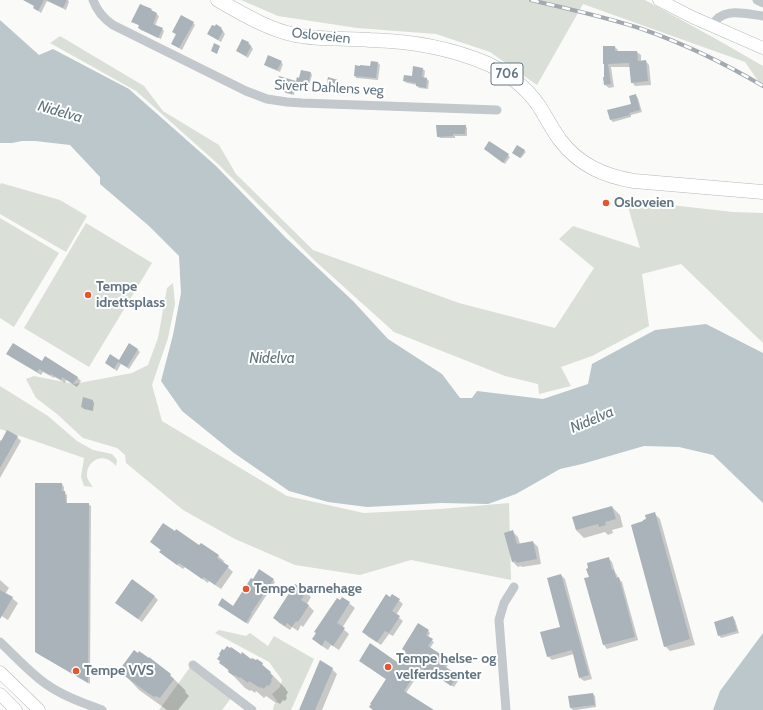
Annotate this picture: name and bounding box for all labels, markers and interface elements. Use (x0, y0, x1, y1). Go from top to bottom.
street label: Osloveien (291, 25, 351, 47)
road number: 706 (491, 63, 523, 85)
street label: Sivert Dahlens veg (274, 77, 384, 99)
water label: Nidelva (36, 97, 84, 127)
place label: Osloveien (614, 195, 674, 211)
marker: Osloveien (601, 198, 611, 208)
place label: Tempe idrettsplass (96, 279, 165, 312)
marker: Tempe idrettsplass (83, 290, 93, 300)
water label: Nidelva (249, 350, 295, 368)
water label: Nidelva (568, 403, 616, 437)
place label: Tempe barnehage (254, 581, 362, 597)
marker: Tempe barnehage (241, 584, 251, 594)
place label: Tempe helse- og velferdssenter (396, 651, 496, 684)
marker: Tempe helse- og velferdssenter (383, 662, 393, 672)
place label: Tempe VVS (84, 663, 154, 679)
marker: Tempe VVS (71, 666, 81, 676)

